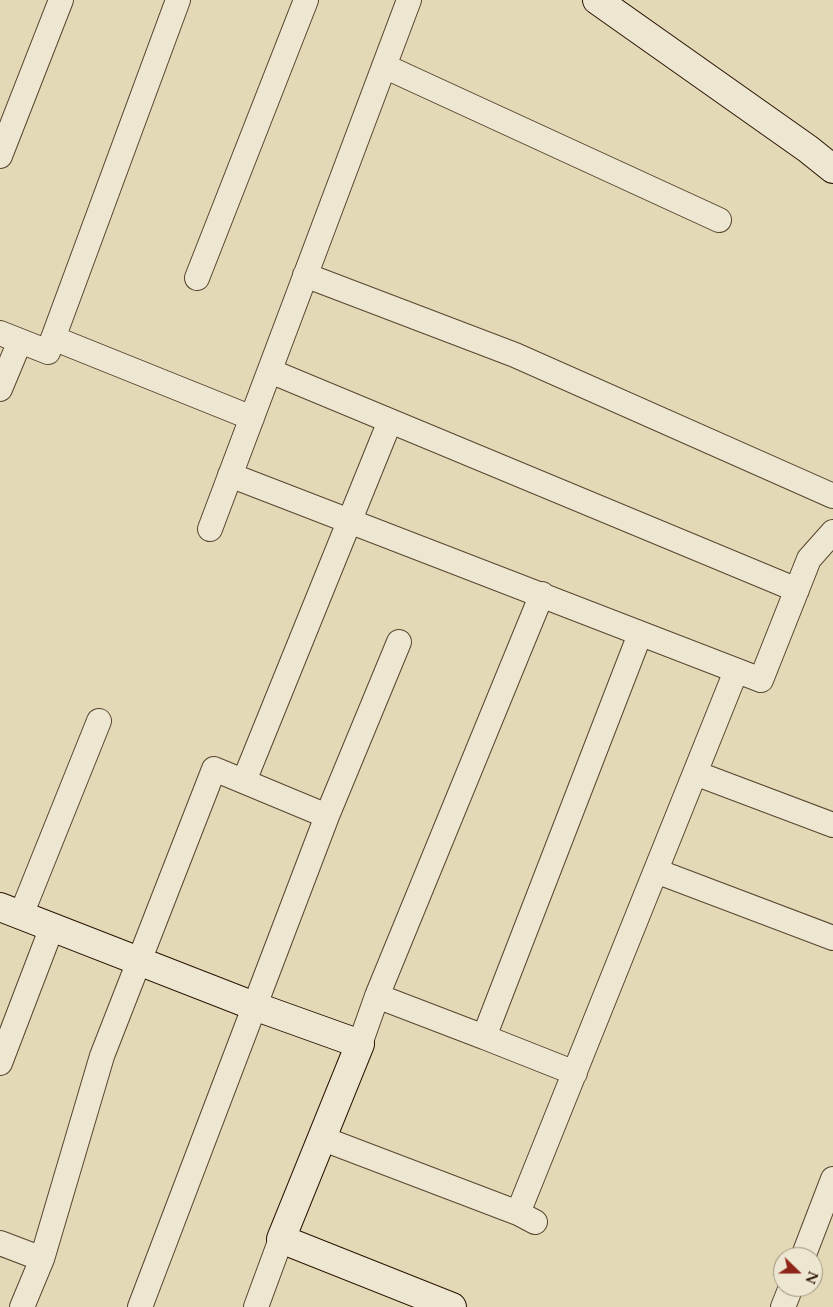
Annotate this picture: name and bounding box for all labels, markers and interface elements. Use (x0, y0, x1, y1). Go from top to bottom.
north arrow (773, 1247, 823, 1297)
text: N (800, 1268, 823, 1287)

